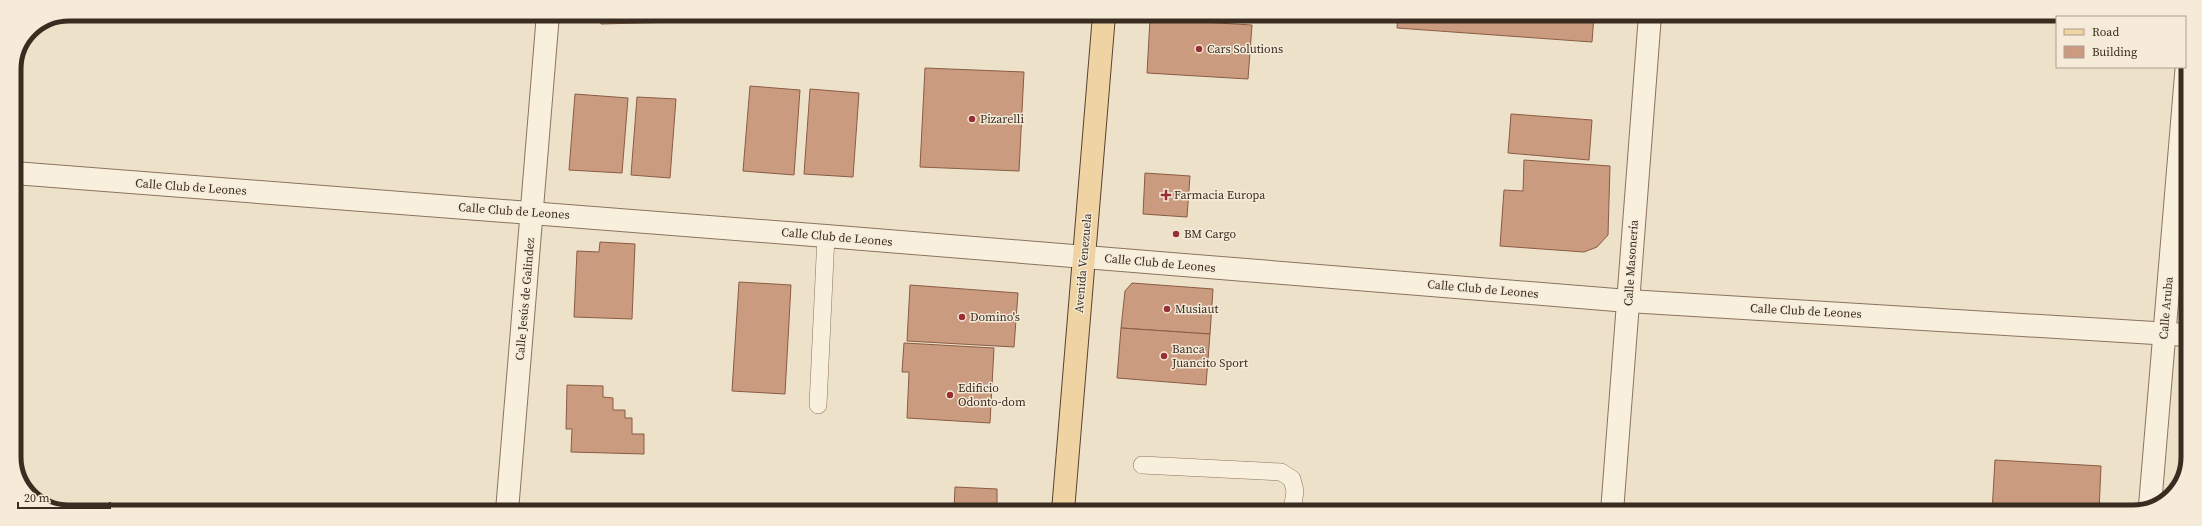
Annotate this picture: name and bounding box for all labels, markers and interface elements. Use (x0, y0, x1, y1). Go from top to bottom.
legend (2056, 16, 2186, 68)
text: Road (2092, 24, 2119, 40)
place label: Cars Solutions (1207, 41, 1283, 57)
marker: Cars Solutions (1194, 44, 1204, 54)
text: Building (2092, 44, 2137, 60)
place label: Pizarelli (980, 111, 1024, 127)
marker: Pizarelli (967, 114, 977, 124)
street label: Calle Club de Leones (135, 175, 247, 199)
place label: Farmacia Europa (1174, 187, 1266, 203)
marker: Farmacia Europa (1161, 190, 1171, 200)
street label: Calle Club de Leones (458, 199, 570, 223)
street label: Avenida Venezuela (1071, 212, 1095, 313)
street label: Calle Masonería (1620, 218, 1642, 307)
street label: Calle Club de Leones (781, 224, 893, 250)
place label: BM Cargo (1184, 226, 1237, 242)
marker: BM Cargo (1171, 229, 1181, 239)
street label: Calle Jesús de Galindez (512, 236, 538, 361)
street label: Calle Club de Leones (1104, 250, 1216, 276)
street label: Calle Aruba (2155, 275, 2177, 340)
street label: Calle Club de Leones (1427, 276, 1539, 302)
street label: Calle Club de Leones (1750, 300, 1862, 322)
place label: Musiaut (1175, 301, 1218, 317)
marker: Musiaut (1162, 304, 1172, 314)
place label: Domino's (970, 309, 1020, 325)
marker: Domino's (957, 312, 967, 322)
place label: Banca Juancito Sport (1171, 341, 1248, 371)
marker: Banca Juancito Sport (1159, 351, 1169, 361)
place label: Edificio Odonto-dom (958, 380, 1026, 410)
marker: Edificio Odonto-dom (945, 390, 955, 400)
scale bar (18, 484, 110, 510)
text: 20 m (24, 490, 50, 506)

